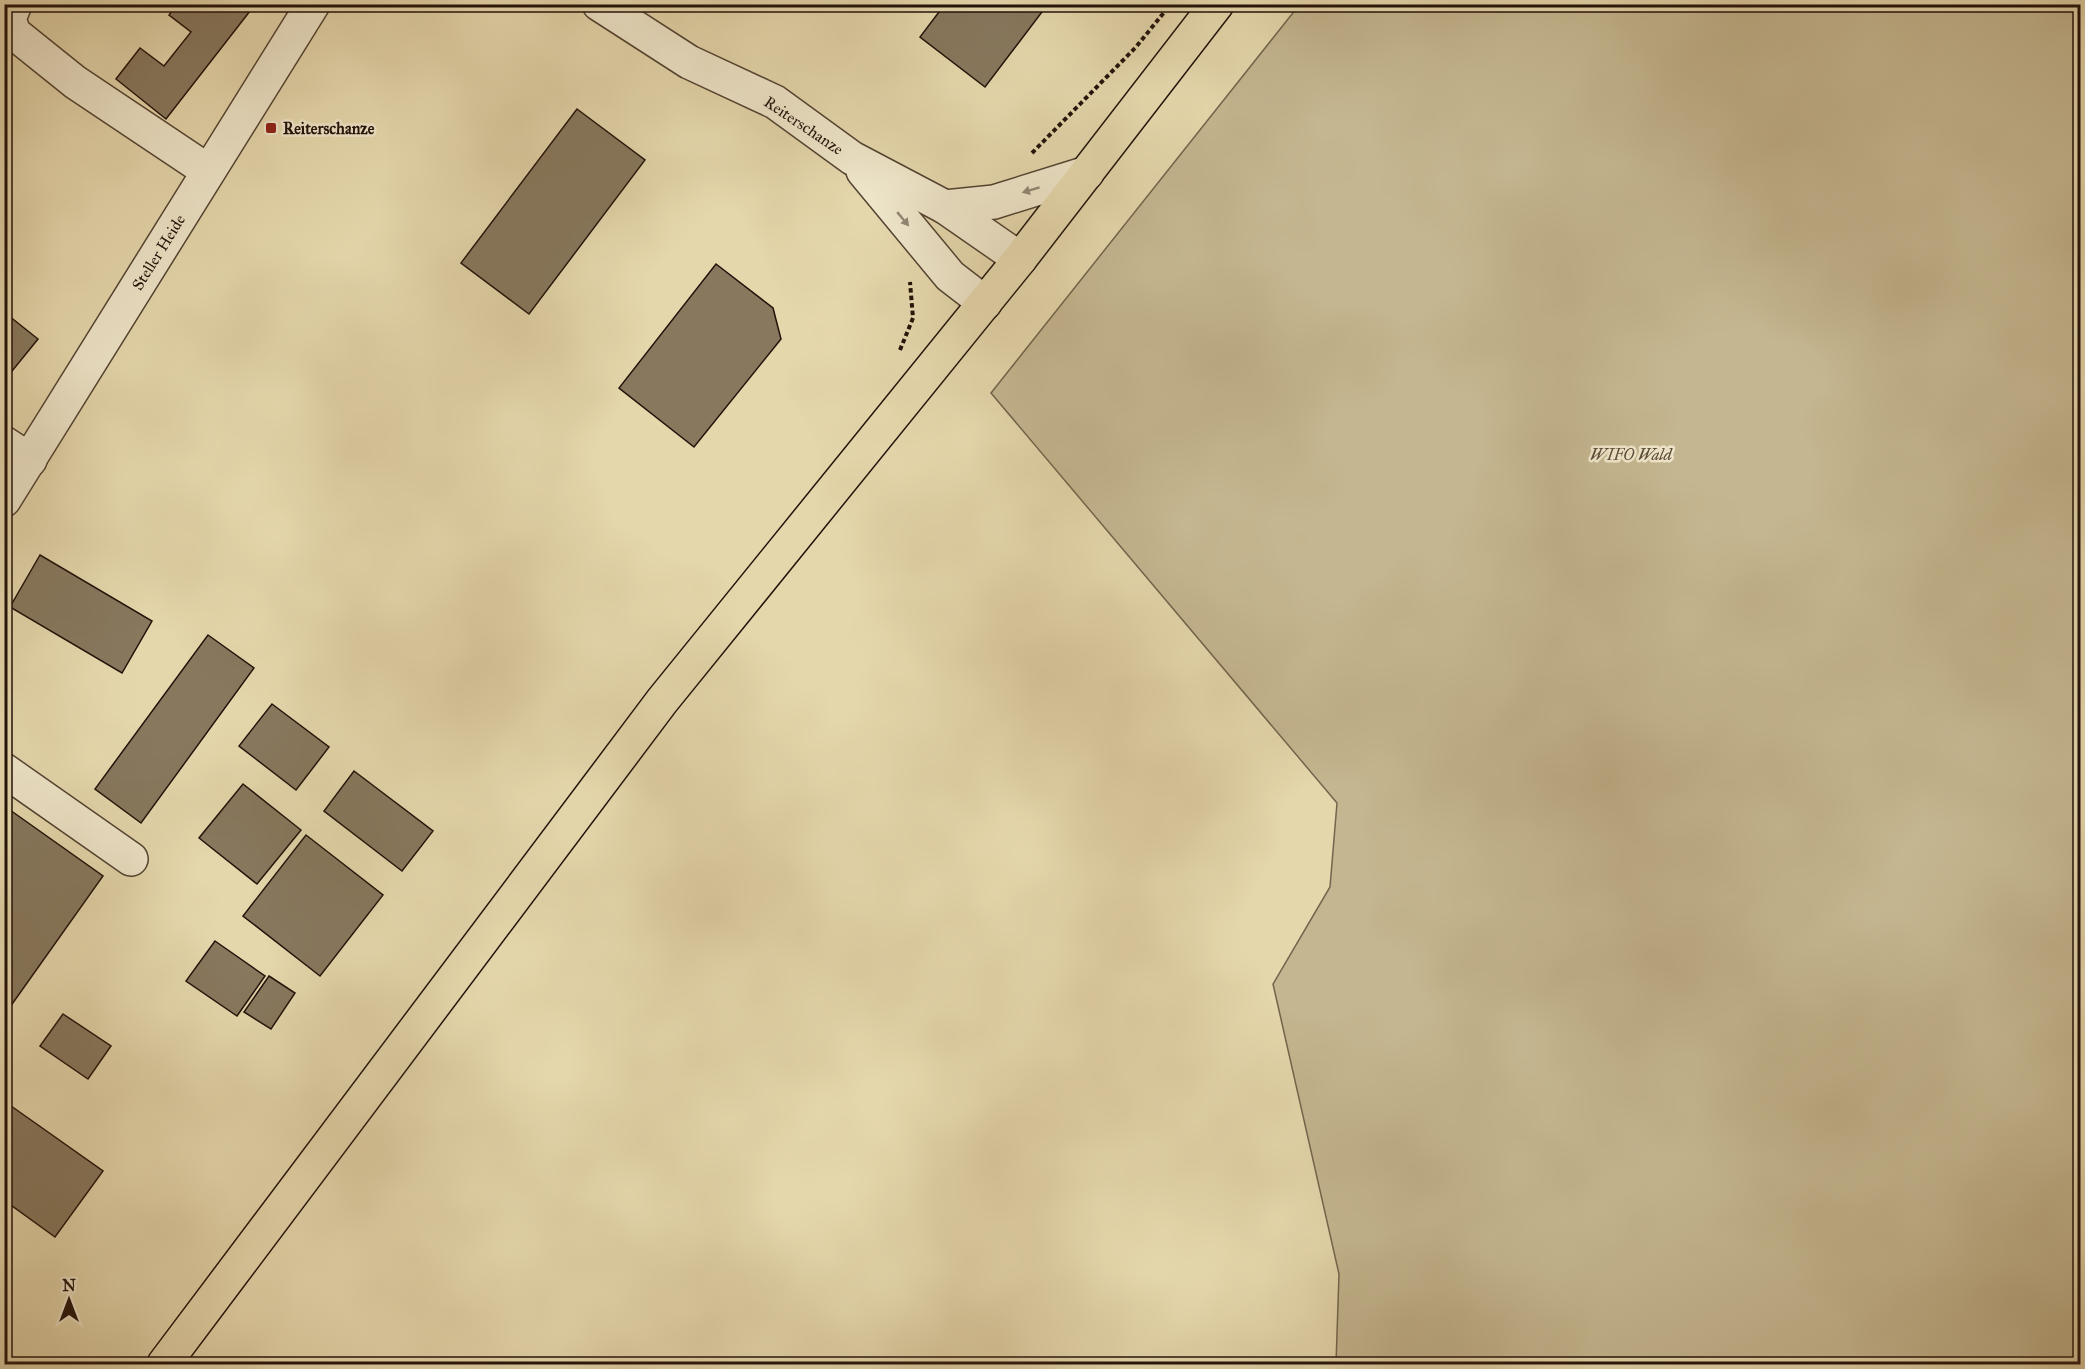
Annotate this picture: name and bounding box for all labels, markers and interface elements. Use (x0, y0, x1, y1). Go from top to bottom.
street label: Reiterschanze (761, 92, 847, 159)
place label: Reiterschanze (283, 119, 375, 138)
marker: Reiterschanze (264, 121, 278, 135)
one-way arrow (1022, 186, 1040, 195)
street label: Steller Heide (128, 211, 189, 294)
one-way arrow (896, 211, 909, 226)
park label: WIFO Wald (1590, 445, 1674, 464)
north arrow (39, 1270, 99, 1330)
text: N (62, 1276, 76, 1295)

